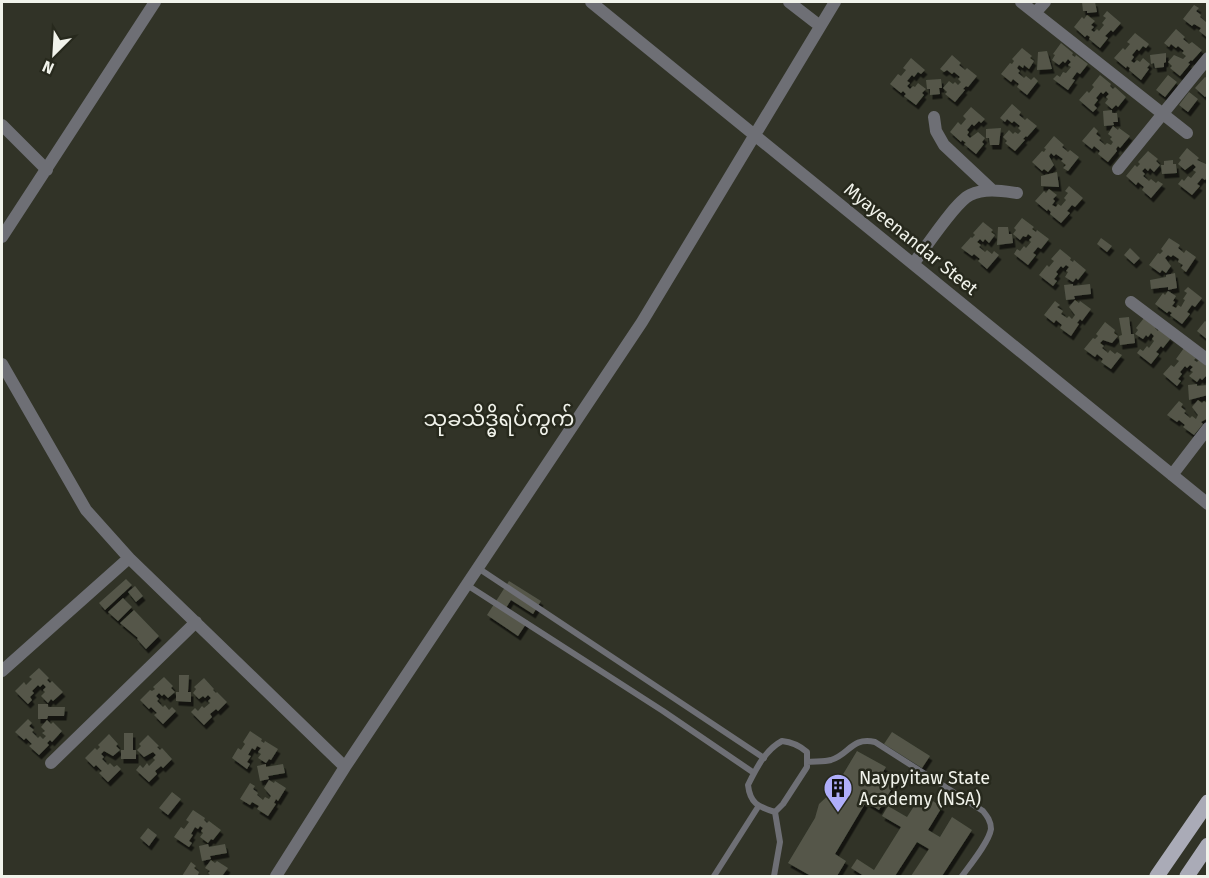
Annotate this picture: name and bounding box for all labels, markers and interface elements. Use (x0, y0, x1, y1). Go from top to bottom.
north arrow (24, 24, 84, 84)
text: N (39, 56, 57, 78)
street label: Myayeenandar Steet (840, 178, 983, 300)
district label: သုခသိဒ္ဓိရပ်ကွက် (424, 403, 574, 437)
place label: Naypyitaw State Academy (NSA) (859, 767, 990, 810)
building icon: Naypyitaw State Academy (NSA) (822, 772, 854, 814)

